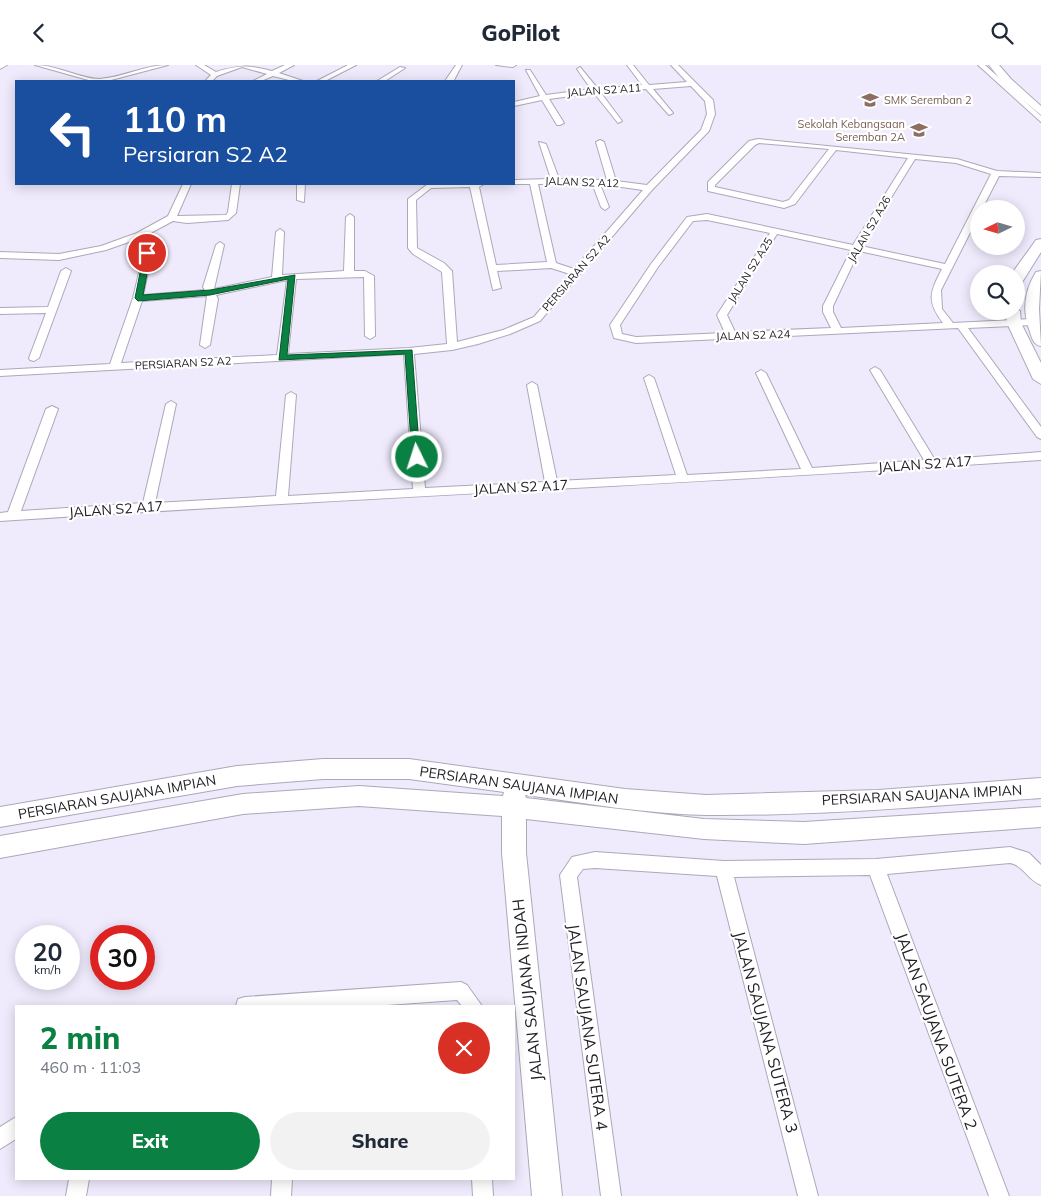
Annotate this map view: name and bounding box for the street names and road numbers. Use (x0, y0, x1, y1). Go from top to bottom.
street label: JALAN S2 A11 (566, 80, 642, 100)
street label: JALAN S2 A12 (545, 174, 620, 190)
street label: JALAN S2 A26 (844, 193, 894, 265)
street label: PERSIARAN S2 A2 (539, 232, 613, 314)
street label: JALAN S2 A25 (724, 234, 776, 305)
street label: JALAN S2 A24 (716, 327, 791, 343)
street label: PERSIARAN S2 A2 (134, 353, 232, 373)
street label: JALAN S2 A17 (877, 452, 973, 476)
street label: JALAN S2 A17 (473, 476, 569, 498)
street label: JALAN S2 A17 (68, 497, 164, 521)
street label: PERSIARAN SAUJANA IMPIAN (418, 762, 620, 808)
street label: PERSIARAN SAUJANA IMPIAN (17, 771, 217, 823)
street label: PERSIARAN SAUJANA IMPIAN (821, 781, 1023, 809)
street label: JALAN SAUJANA INDAH (507, 898, 547, 1082)
street label: JALAN SAUJANA SUTERA 4 (564, 923, 612, 1132)
street label: JALAN SAUJANA SUTERA 3 (729, 929, 803, 1135)
street label: JALAN SAUJANA SUTERA 2 (892, 930, 982, 1132)

